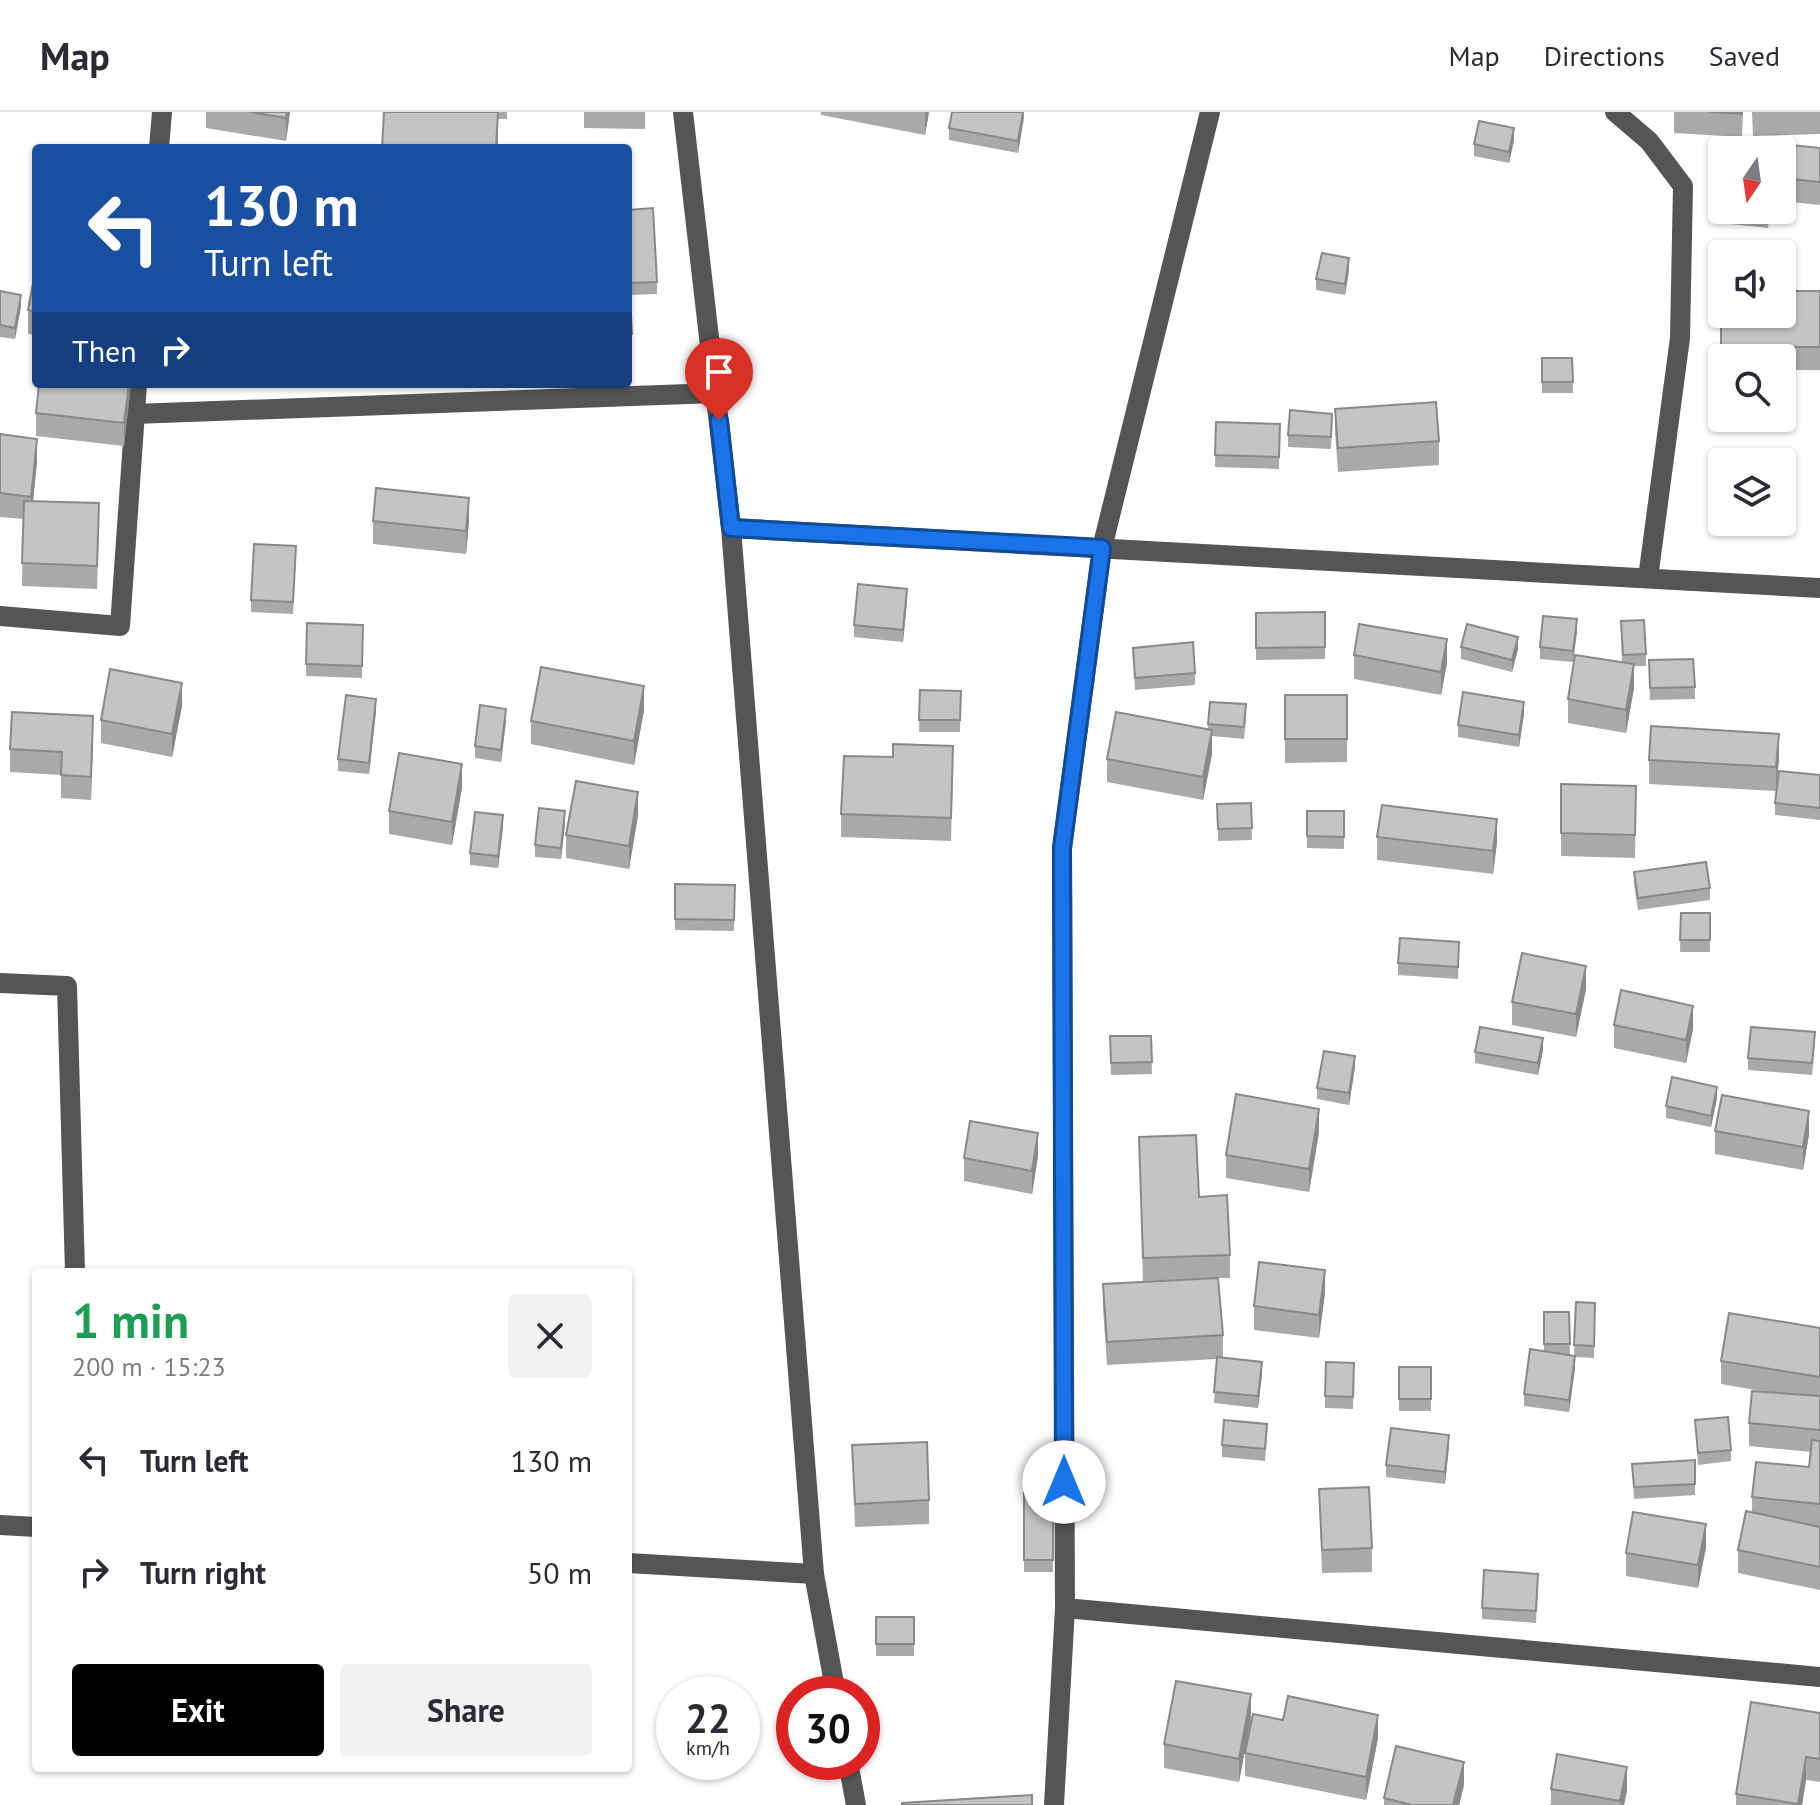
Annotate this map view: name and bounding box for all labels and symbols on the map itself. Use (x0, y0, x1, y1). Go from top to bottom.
north arrow (1708, 136, 1796, 224)
pin (685, 338, 753, 420)
position arrow (1022, 1440, 1106, 1524)
speed limit sign: 30 (776, 1676, 880, 1780)

